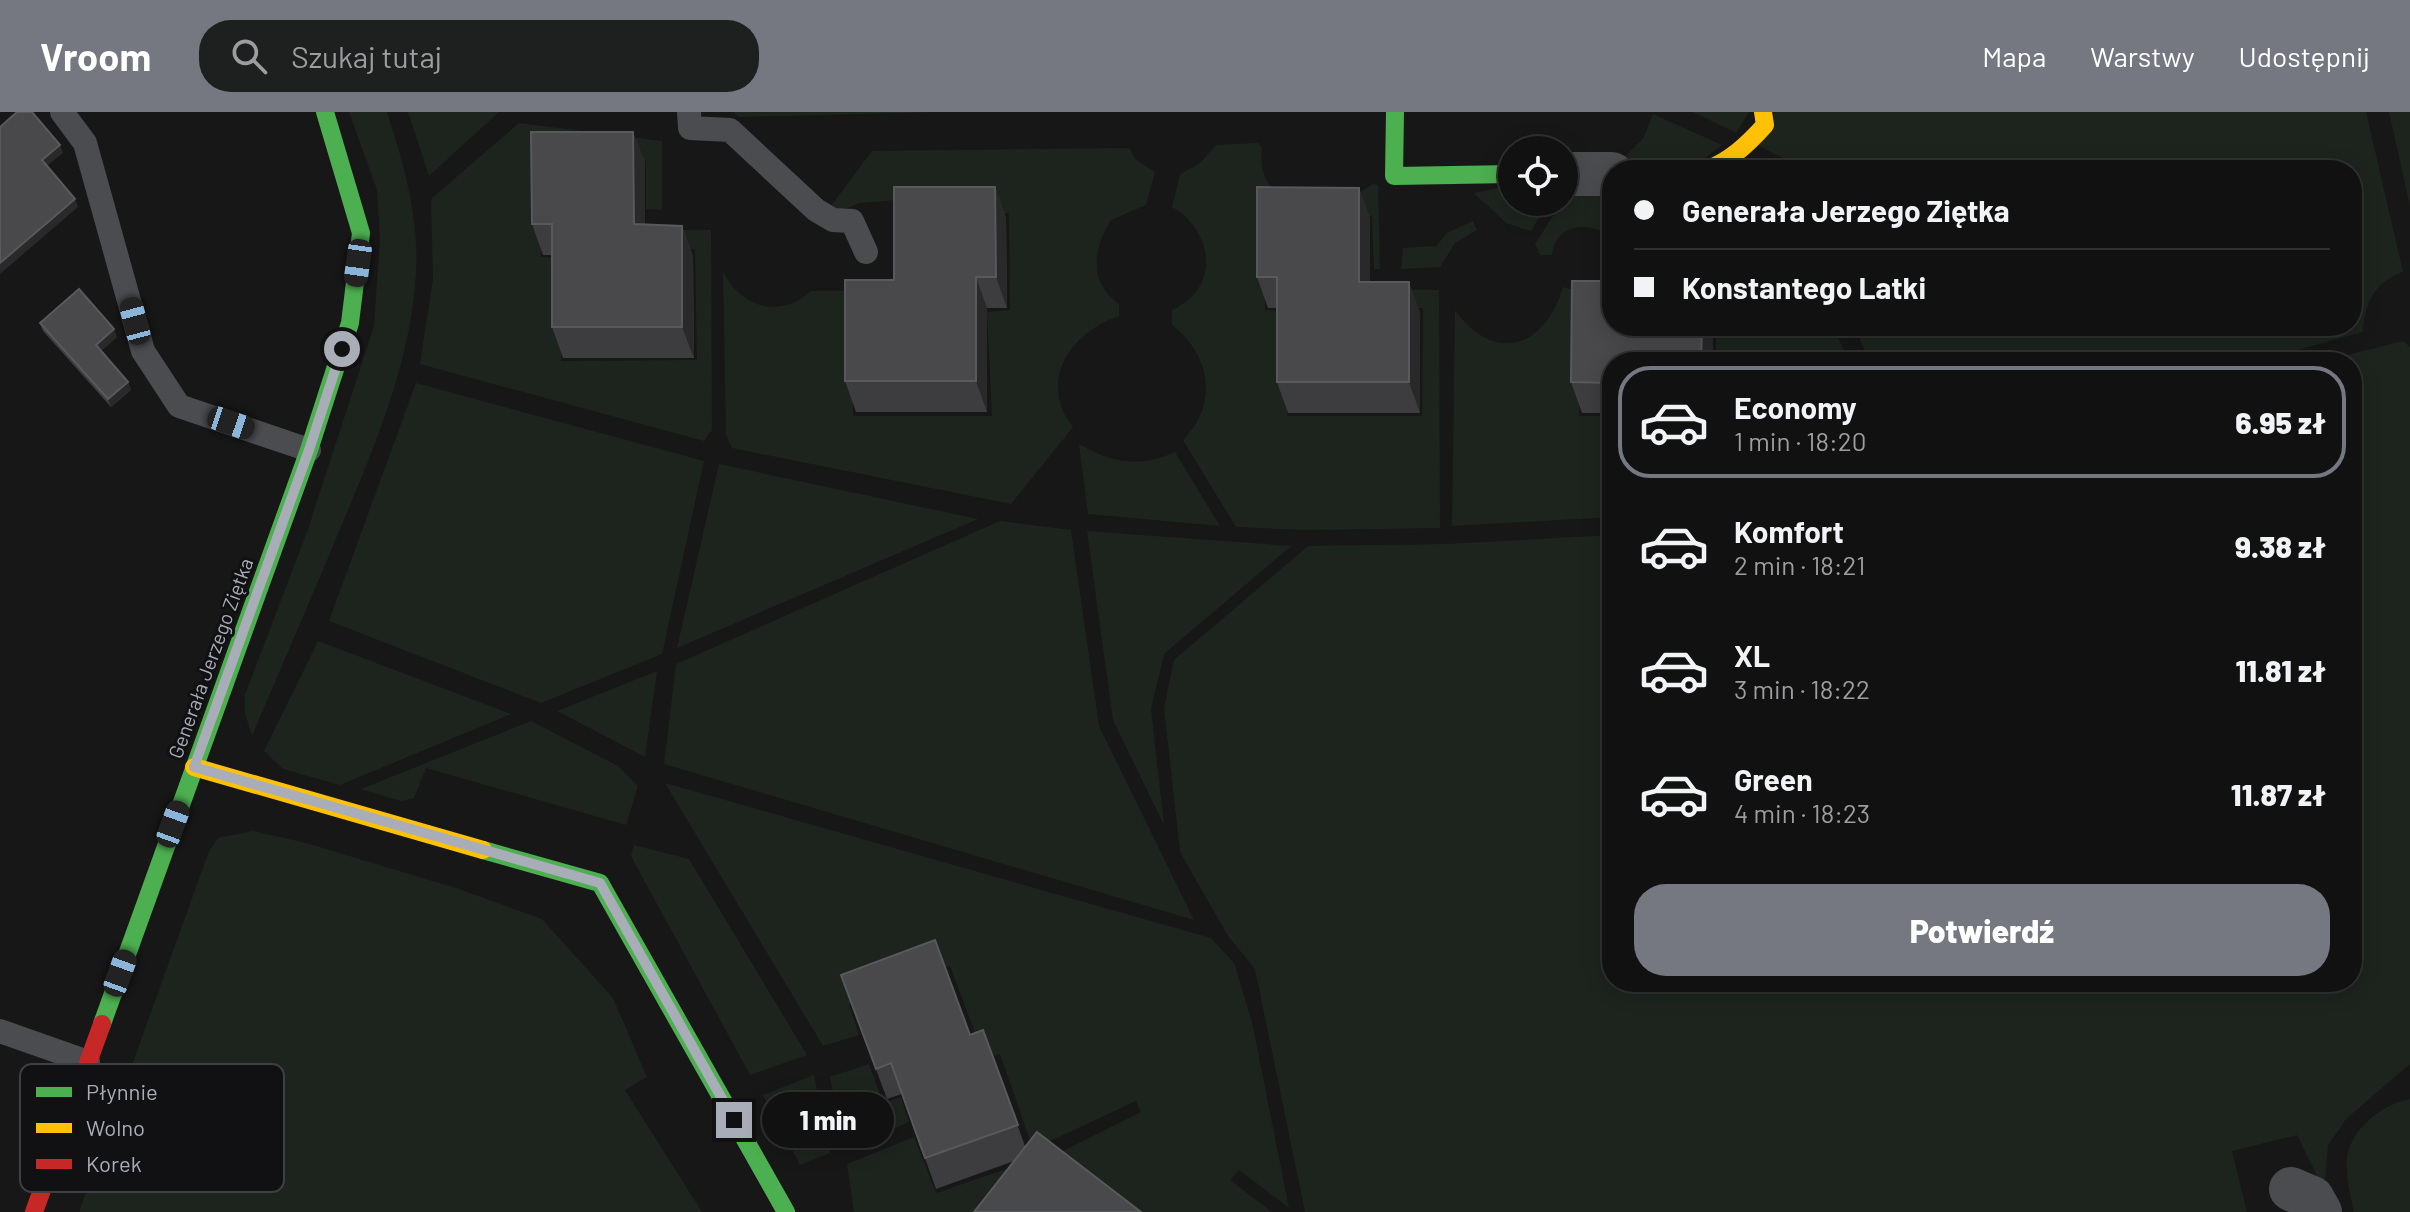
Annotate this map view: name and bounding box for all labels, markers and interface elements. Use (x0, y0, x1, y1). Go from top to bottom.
search box (199, 20, 759, 92)
text: Vroom (40, 33, 151, 79)
icon: search (227, 34, 271, 78)
text: Szukaj tutaj (291, 38, 442, 74)
text: Mapa (1982, 39, 2046, 73)
text: Warstwy (2090, 39, 2195, 73)
text: Udostępnij (2239, 39, 2370, 73)
map controls (1498, 136, 1578, 216)
button: locate (1498, 136, 1578, 216)
text: Generała Jerzego Ziętka (1682, 192, 2009, 228)
car (343, 238, 373, 288)
text: Konstantego Latki (1682, 269, 1926, 305)
car (117, 295, 153, 347)
route start (324, 331, 360, 367)
icon: car (1638, 386, 1710, 458)
text: Economy (1734, 389, 1857, 425)
car (204, 404, 258, 442)
text: 6.95 zł (2235, 404, 2326, 440)
text: 1 min · 18:20 (1734, 425, 1866, 456)
icon: car (1638, 510, 1710, 582)
text: Komfort (1734, 513, 1844, 549)
text: 9.38 zł (2235, 528, 2326, 564)
text: 2 min · 18:21 (1734, 549, 1865, 580)
street label: Generała Jerzego Ziętka (163, 555, 257, 761)
icon: car (1638, 634, 1710, 706)
text: XL (1734, 637, 1770, 673)
text: 11.81 zł (2235, 652, 2326, 688)
text: 3 min · 18:22 (1734, 673, 1870, 704)
icon: car (1638, 758, 1710, 830)
text: Green (1734, 761, 1813, 797)
text: 11.87 zł (2231, 776, 2326, 812)
car (154, 797, 192, 851)
text: 4 min · 18:23 (1734, 797, 1870, 828)
button: Potwierdź (1634, 884, 2330, 976)
car (101, 946, 139, 1000)
legend (20, 1064, 284, 1192)
text: Płynnie (86, 1078, 158, 1104)
callout: 1 min (762, 1092, 894, 1148)
route end (716, 1102, 752, 1138)
text: 1 min (799, 1104, 857, 1135)
text: Wolno (86, 1114, 145, 1140)
text: Korek (86, 1150, 142, 1176)

